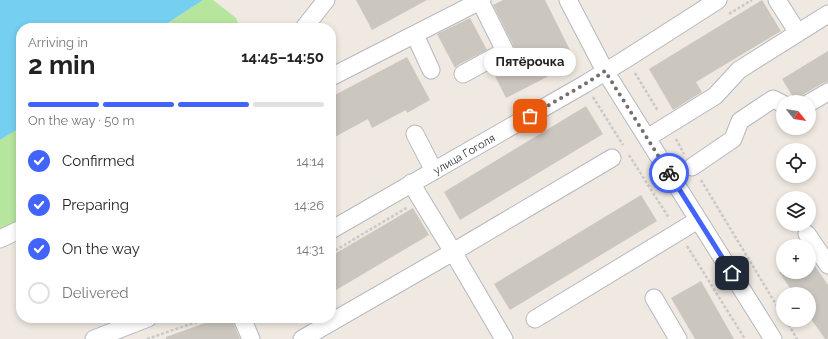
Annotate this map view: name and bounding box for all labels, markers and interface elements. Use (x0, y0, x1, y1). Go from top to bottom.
text: Arriving in (28, 35, 88, 50)
text: 14:45–14:50 (241, 48, 324, 66)
callout: Пятёрочка (484, 48, 576, 76)
text: 2 min (28, 50, 95, 80)
text: Пятёрочка (495, 54, 565, 69)
north arrow (776, 95, 816, 135)
map controls (776, 95, 816, 327)
pin (513, 99, 547, 133)
icon: bag (519, 105, 541, 127)
text: On the way · 50 m (28, 113, 135, 128)
street label: улица Гоголя (431, 132, 497, 177)
button: locate (776, 143, 816, 183)
icon: check (28, 150, 50, 172)
text: Confirmed (62, 152, 135, 170)
courier (649, 153, 689, 193)
text: 14:14 (296, 154, 324, 169)
icon: bike (658, 162, 680, 184)
button: layers (776, 191, 816, 231)
icon: check (28, 194, 50, 216)
text: Preparing (62, 196, 129, 214)
text: 14:26 (294, 198, 324, 213)
icon: check (28, 238, 50, 260)
button: + (776, 239, 816, 279)
text: On the way (62, 240, 140, 258)
text: 14:31 (296, 242, 324, 257)
pin (715, 256, 749, 290)
icon: home (721, 262, 743, 284)
text: Delivered (62, 284, 129, 302)
button: − (776, 287, 816, 327)

